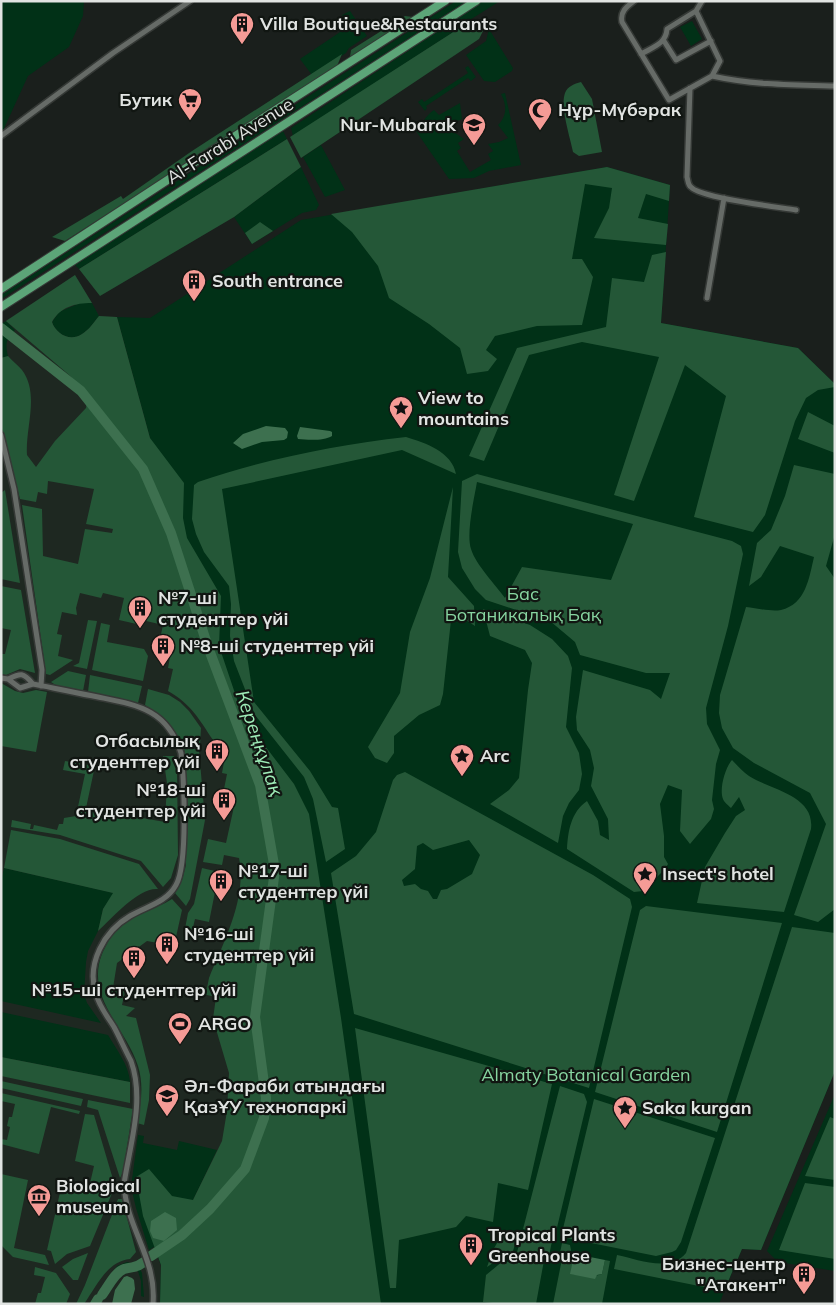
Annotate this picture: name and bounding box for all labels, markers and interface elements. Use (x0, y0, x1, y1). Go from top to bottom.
building icon: Villa Boutique&Restaurants (229, 11, 255, 45)
place label: Villa Boutique&Restaurants (259, 12, 497, 35)
supermarket icon: Бутик (177, 87, 203, 121)
place label: Бутик (119, 88, 173, 111)
street label: Al-Farabi Avenue (162, 92, 298, 189)
mosque icon: Нұр-Мүбәрак (527, 97, 553, 131)
place label: Нұр-Мүбәрак (558, 98, 682, 121)
school or university icon: Nur-Mubarak (461, 112, 487, 146)
place label: Nur-Mubarak (340, 113, 457, 136)
building icon: South entrance (181, 268, 207, 302)
place label: South entrance (212, 269, 343, 292)
place label: View to mountains (417, 386, 509, 430)
place icon: View to mountains (388, 395, 414, 429)
park label: Бас Ботаникалық Бақ (445, 582, 602, 626)
place label: №7-ші студенттер үйі (158, 586, 288, 630)
building icon: №7-ші студенттер үйі (127, 595, 153, 629)
building icon: №8-ші студенттер үйі (150, 633, 176, 667)
place label: №8-ші студенттер үйі (180, 634, 374, 657)
water label: Кереңқұлақ (231, 687, 289, 799)
place label: Отбасылық студенттер үйі (70, 729, 200, 773)
building icon: Отбасылық студенттер үйі (204, 738, 230, 772)
place icon: Arc (449, 743, 475, 777)
place label: Arc (480, 744, 510, 767)
place label: №18-ші студенттер үйі (76, 778, 206, 822)
building icon: №18-ші студенттер үйі (211, 787, 237, 821)
place label: №17-ші студенттер үйі (238, 859, 368, 903)
place icon: Insect's hotel (632, 861, 658, 895)
place label: Insect's hotel (662, 862, 774, 885)
building icon: №17-ші студенттер үйі (208, 868, 234, 902)
place label: №16-ші студенттер үйі (184, 922, 314, 966)
building icon: №16-ші студенттер үйі (154, 931, 180, 965)
building icon: №15-ші студенттер үйі (121, 945, 147, 979)
place label: №15-ші студенттер үйі (31, 978, 237, 1001)
sports icon: ARGO (167, 1011, 193, 1045)
place label: ARGO (198, 1012, 252, 1035)
park label: Almaty Botanical Garden (481, 1063, 691, 1086)
place label: Әл-Фараби атындағы ҚазҰУ технопаркі (184, 1074, 385, 1118)
school or university icon: Әл-Фараби атындағы ҚазҰУ технопаркі (154, 1083, 180, 1117)
place icon: Saka kurgan (612, 1095, 638, 1129)
place label: Saka kurgan (642, 1096, 752, 1119)
place label: Biological museum (56, 1174, 140, 1218)
museum icon: Biological museum (26, 1183, 52, 1217)
place label: Tropical Plants Greenhouse (488, 1223, 616, 1267)
building icon: Tropical Plants Greenhouse (458, 1232, 484, 1266)
place label: Бизнес-центр "Атакент" (662, 1252, 786, 1296)
building icon: Бизнес-центр "Атакент" (791, 1261, 817, 1295)

